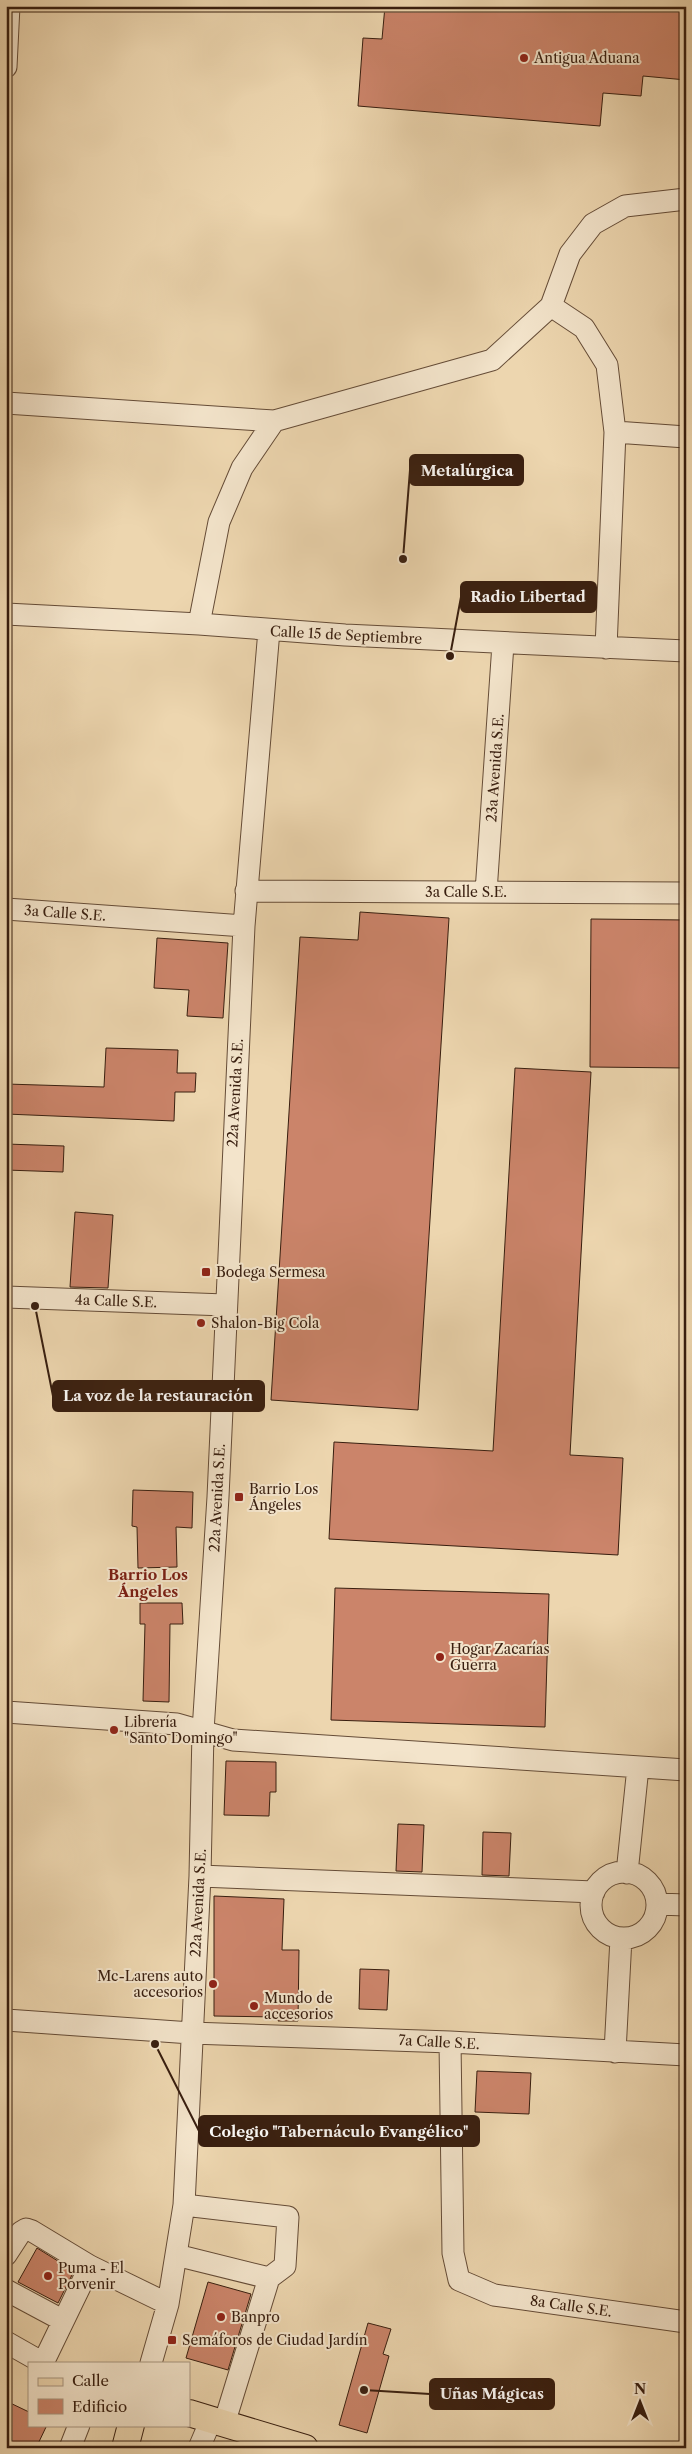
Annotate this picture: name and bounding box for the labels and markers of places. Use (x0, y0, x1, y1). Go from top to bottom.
place label: Antigua Aduana (533, 49, 640, 67)
marker: Antigua Aduana (518, 52, 530, 64)
callout: Metalúrgica (410, 455, 523, 485)
callout: Radio Libertad (461, 582, 596, 612)
place label: Bodega Sermesa (216, 1263, 326, 1281)
marker: Bodega Sermesa (200, 1266, 212, 1278)
place label: Shalon-Big Cola (211, 1314, 320, 1332)
marker: Shalon-Big Cola (195, 1317, 207, 1329)
callout: La voz de la restauración (53, 1381, 264, 1411)
place label: Barrio Los Ángeles (248, 1480, 318, 1514)
marker: Barrio Los Ángeles (233, 1491, 245, 1503)
place label: Hogar Zacarías Guerra (450, 1640, 550, 1674)
marker: Hogar Zacarías Guerra (434, 1651, 446, 1663)
place label: Librería "Santo Domingo" (124, 1713, 238, 1747)
marker: Librería "Santo Domingo" (108, 1724, 120, 1736)
place label: Mc-Larens auto accesorios (97, 1967, 203, 2001)
marker: Mc-Larens auto accesorios (207, 1978, 219, 1990)
place label: Mundo de accesorios (264, 1989, 333, 2023)
marker: Mundo de accesorios (248, 2000, 260, 2012)
callout: Colegio "Tabernáculo Evangélico" (199, 2116, 479, 2146)
place label: Puma - El Porvenir (58, 2259, 124, 2293)
marker: Puma - El Porvenir (42, 2270, 54, 2282)
place label: Banpro (231, 2308, 280, 2326)
marker: Banpro (215, 2311, 227, 2323)
place label: Semáforos de Ciudad Jardín (182, 2331, 368, 2349)
marker: Semáforos de Ciudad Jardín (166, 2334, 178, 2346)
callout: Uñas Mágicas (430, 2379, 554, 2409)

